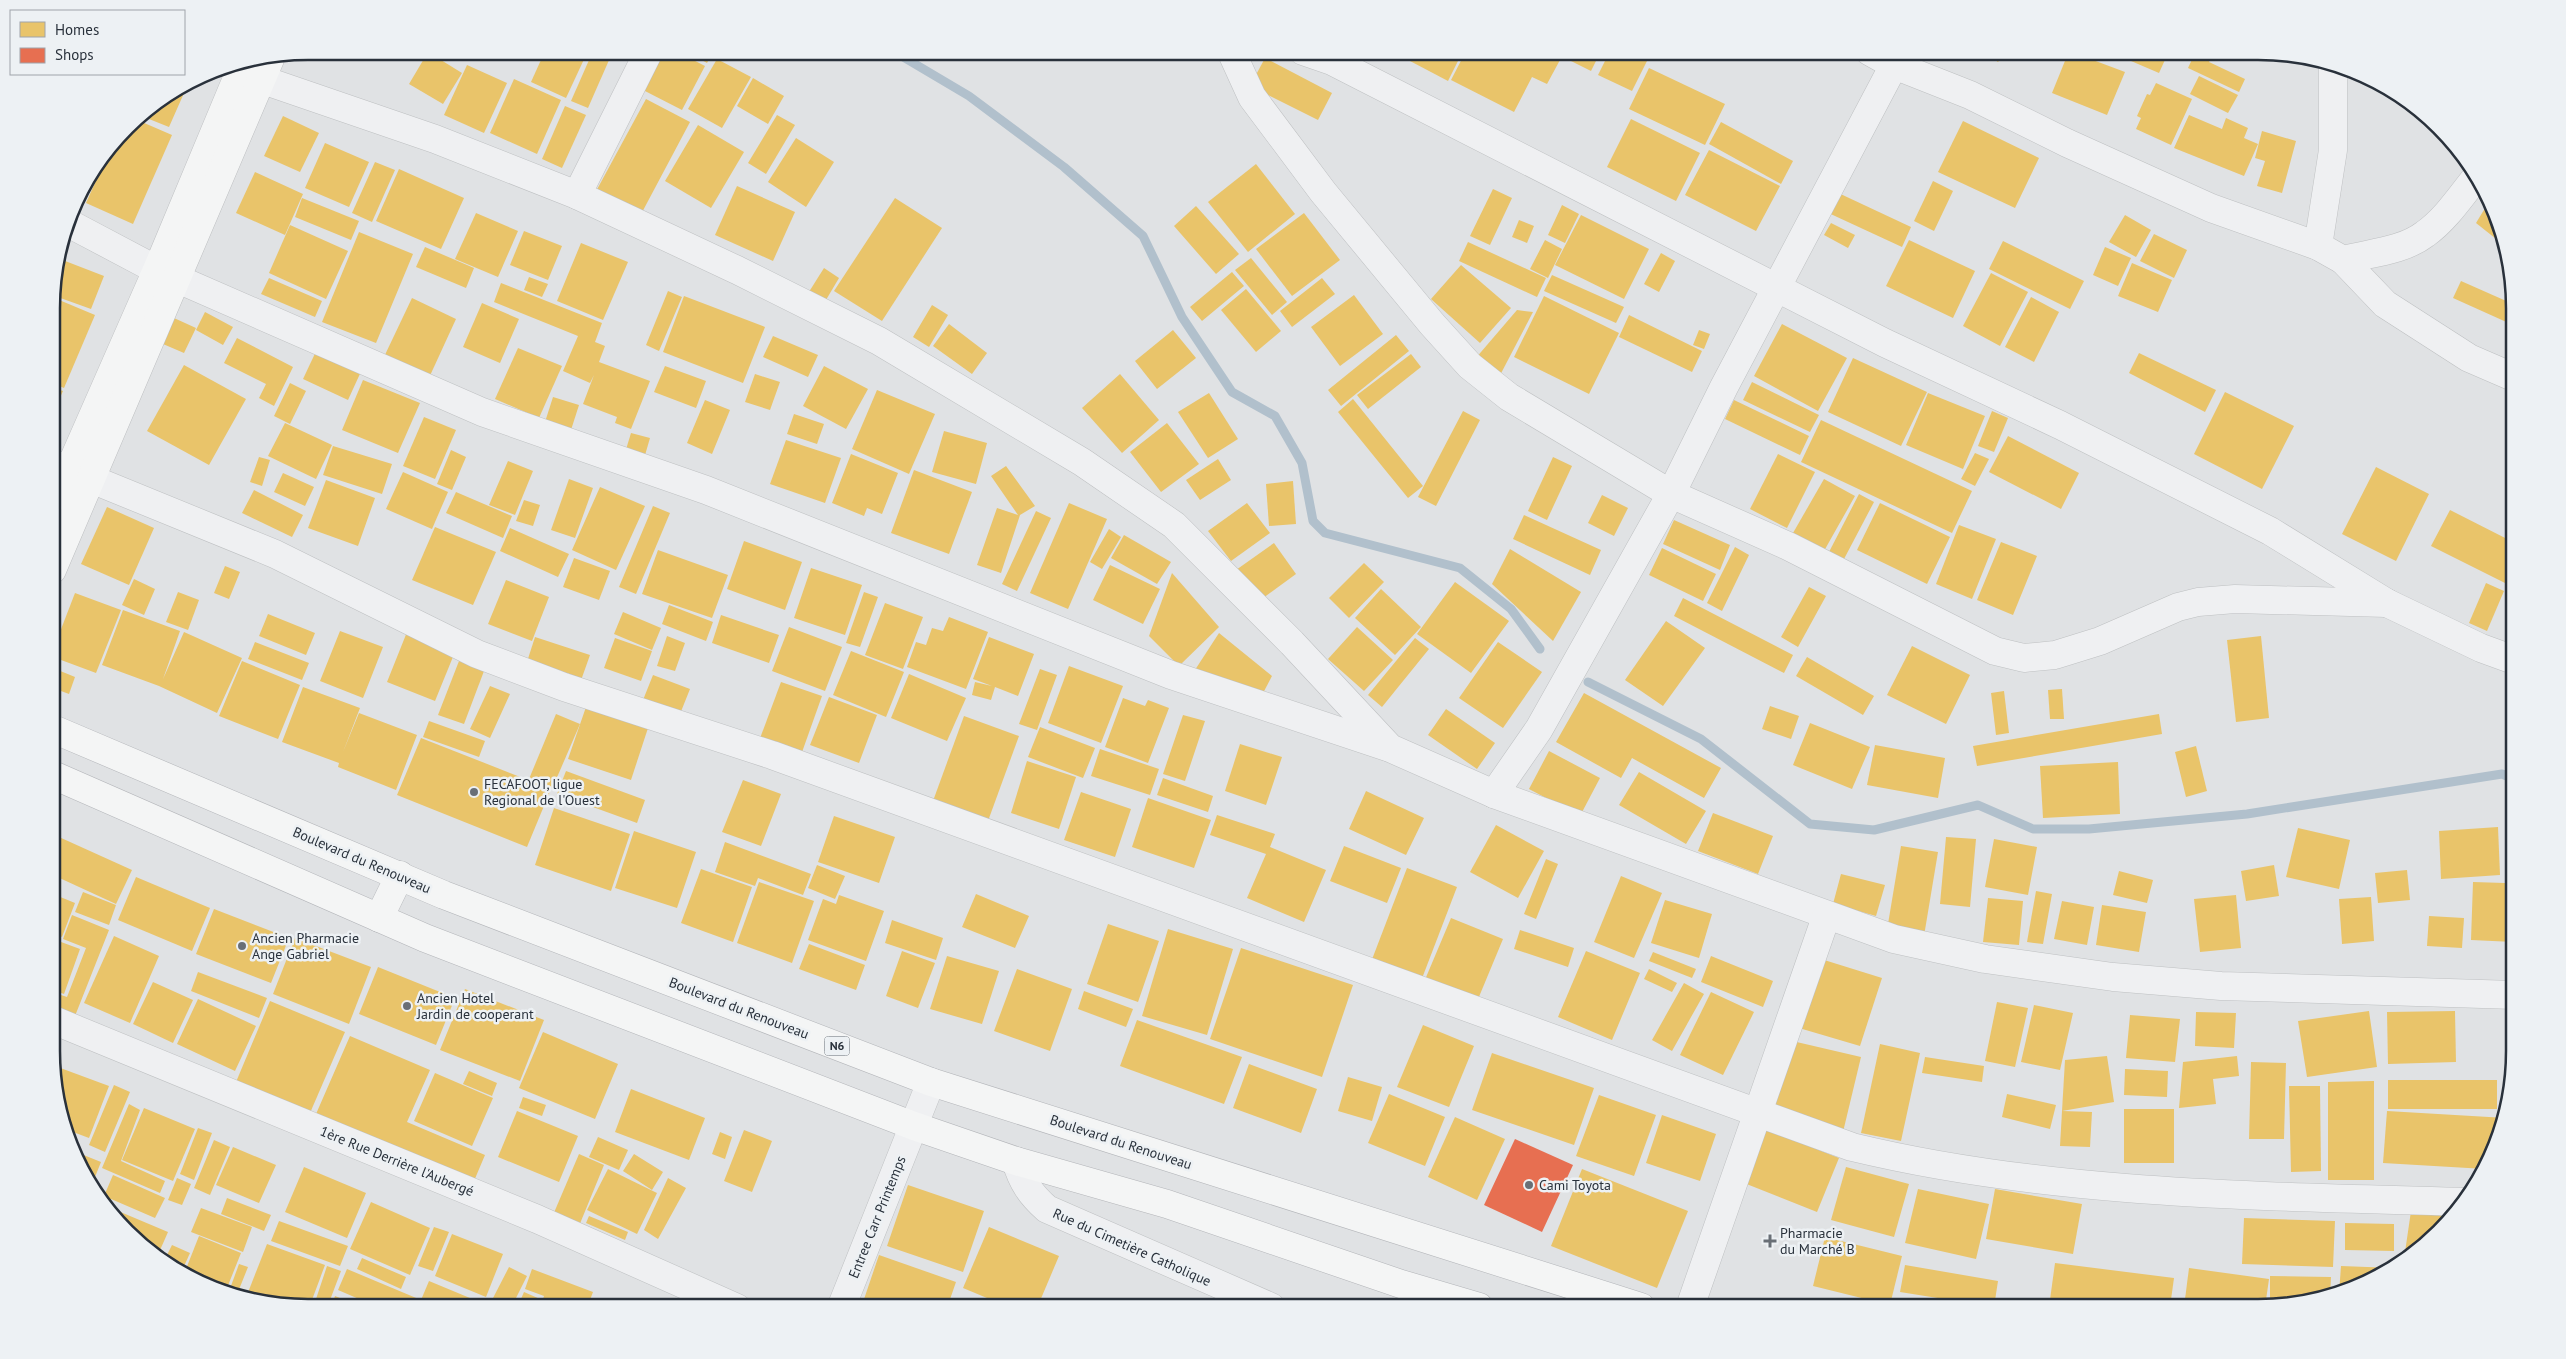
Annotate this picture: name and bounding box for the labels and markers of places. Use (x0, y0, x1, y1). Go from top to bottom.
place label: FECAFOOT, ligue Regional de l'Ouest (484, 775, 600, 809)
marker: FECAFOOT, ligue Regional de l'Ouest (468, 786, 480, 798)
place label: Ancien Pharmacie Ange Gabriel (252, 929, 359, 963)
marker: Ancien Pharmacie Ange Gabriel (236, 940, 248, 952)
place label: Ancien Hotel Jardin de cooperant (416, 989, 534, 1023)
marker: Ancien Hotel Jardin de cooperant (401, 1000, 413, 1012)
place label: Cami Toyota (1539, 1176, 1611, 1194)
marker: Cami Toyota (1523, 1179, 1535, 1191)
place label: Pharmacie du Marché B (1780, 1224, 1855, 1258)
marker: Pharmacie du Marché B (1764, 1235, 1776, 1247)

